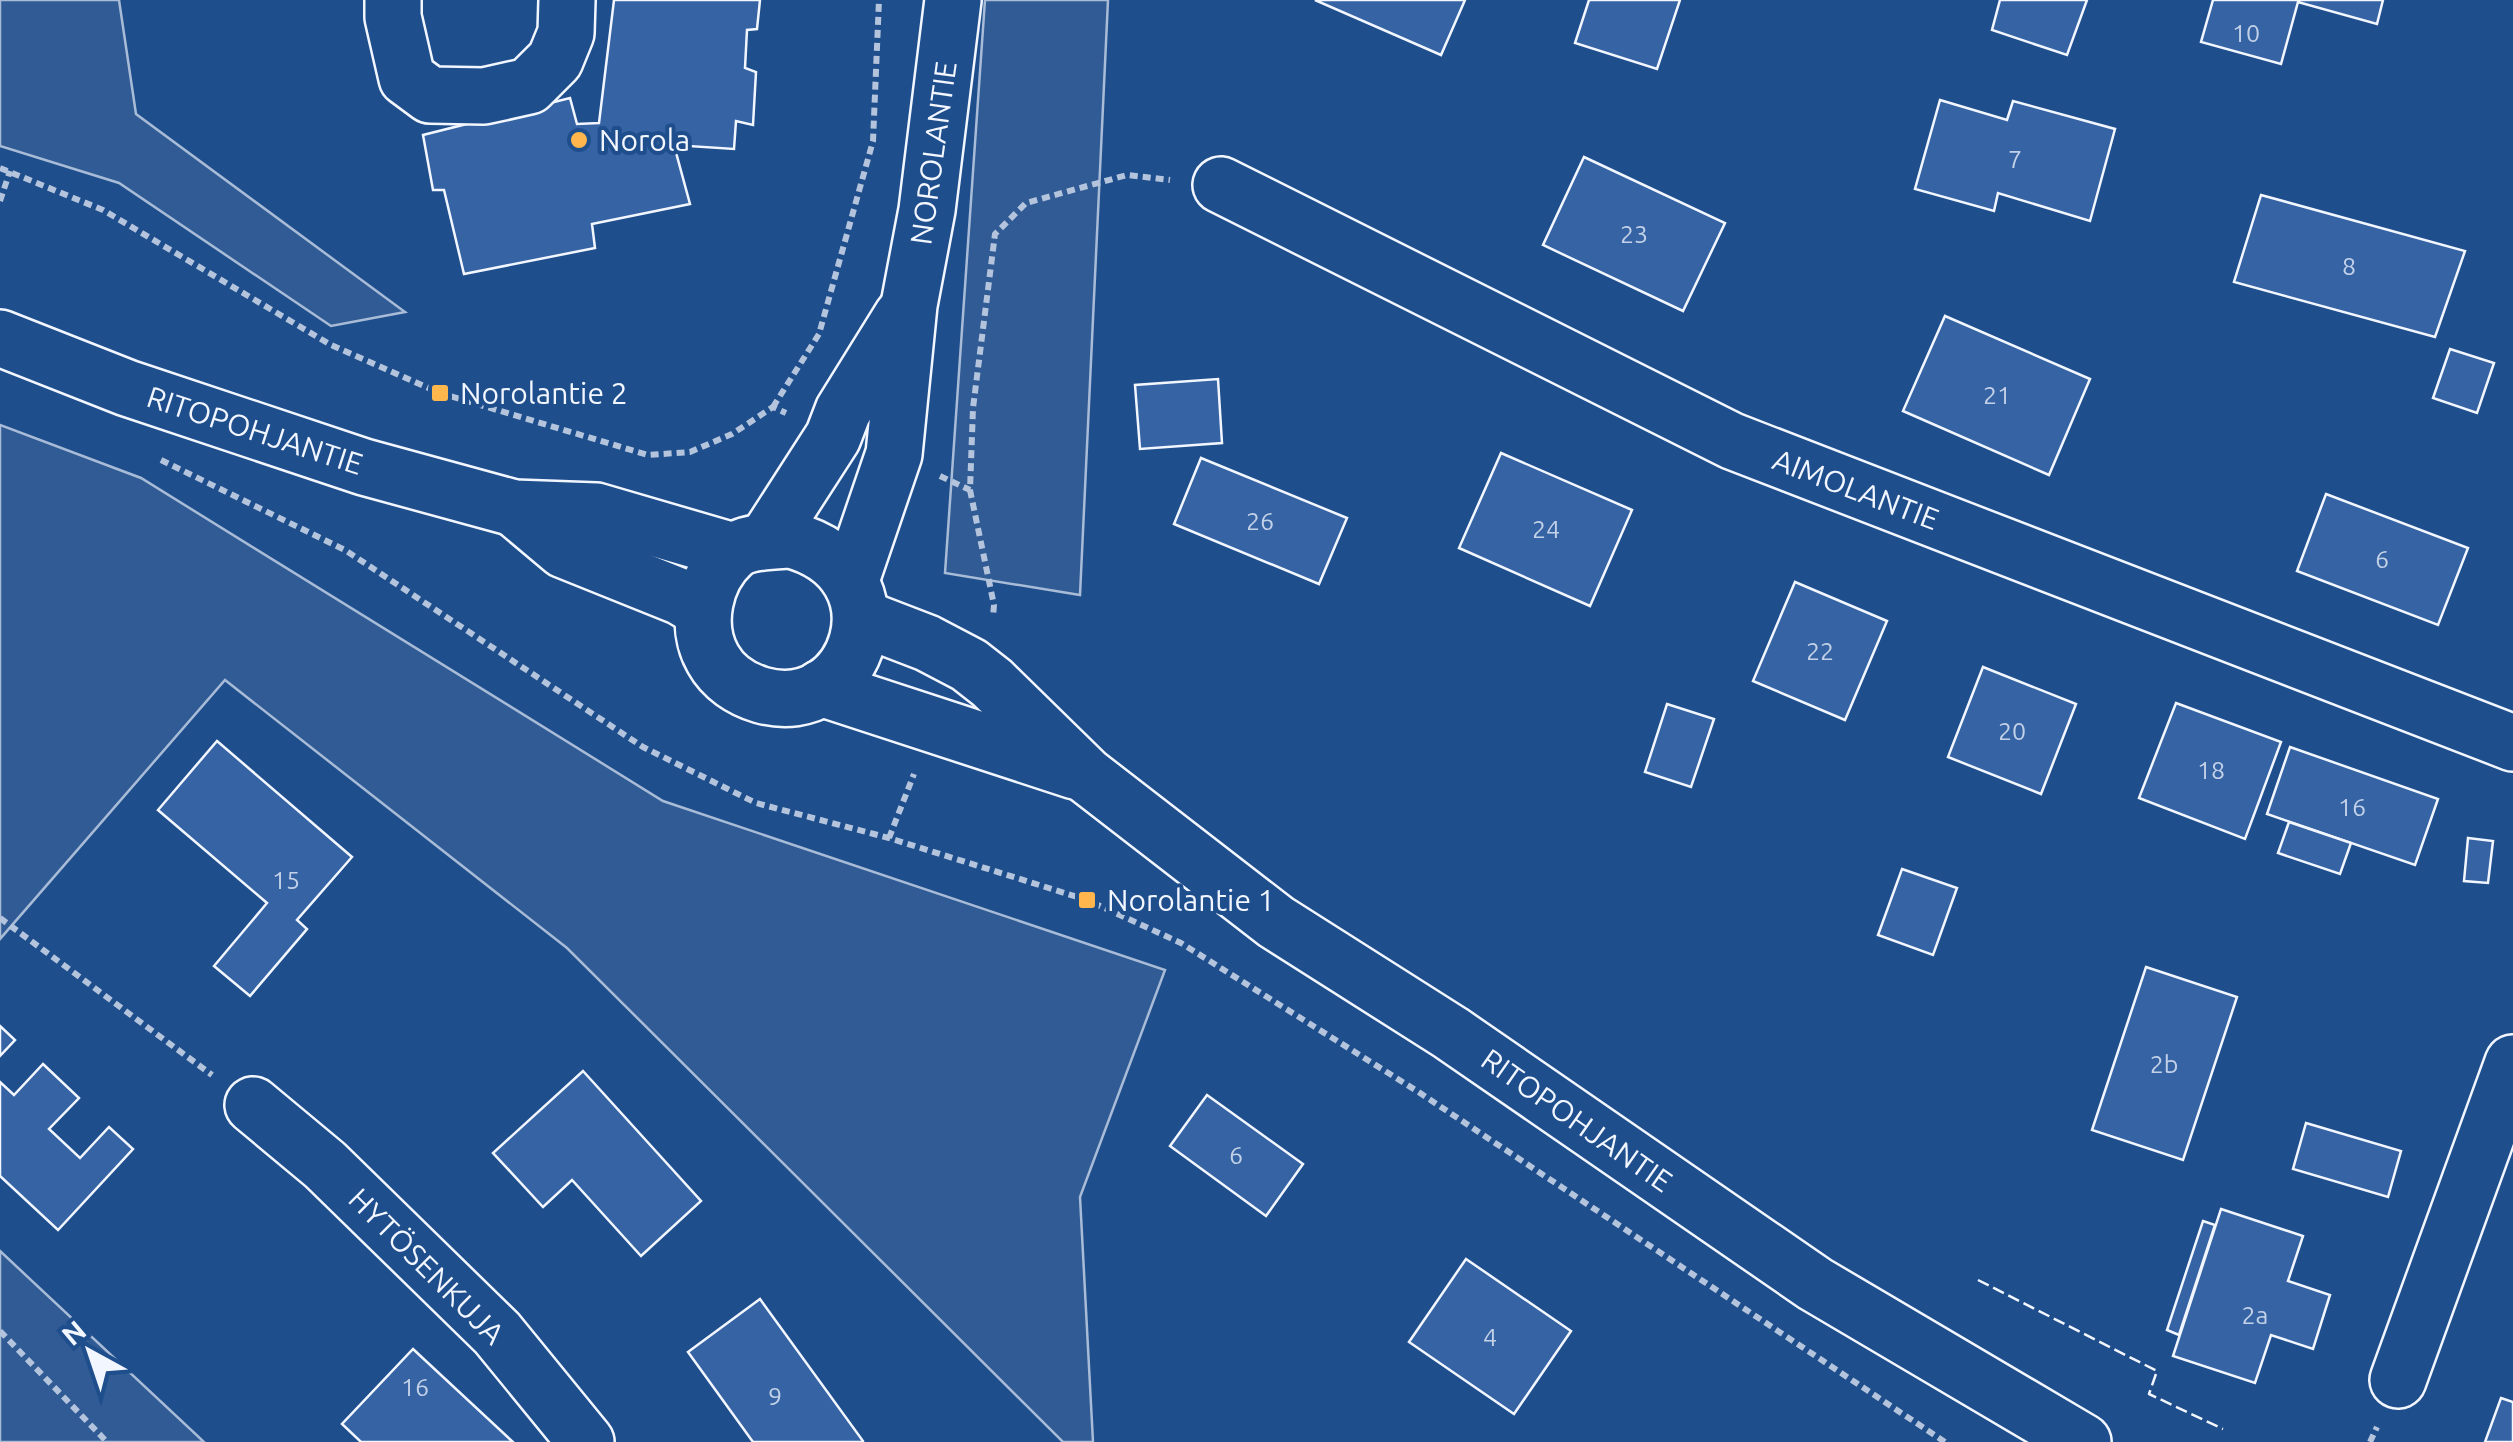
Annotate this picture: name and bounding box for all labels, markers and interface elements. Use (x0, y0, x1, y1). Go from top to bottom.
house number: 10 (2232, 19, 2260, 47)
street label: NOROLANTIE (903, 59, 963, 247)
place label: Norola (599, 123, 690, 157)
marker: Norola (568, 129, 590, 151)
house number: 7 (2008, 145, 2022, 173)
house number: 23 (1620, 220, 1648, 248)
house number: 8 (2342, 252, 2356, 280)
place label: Norolantie 2 (460, 376, 628, 410)
street label: RITOPOHJANTIE (143, 379, 367, 481)
house number: 21 (1983, 381, 2011, 409)
marker: Norolantie 2 (429, 382, 451, 404)
street label: AIMOLANTIE (1768, 442, 1944, 536)
house number: 26 (1246, 507, 1274, 535)
house number: 24 (1532, 515, 1560, 543)
house number: 6 (2375, 545, 2389, 573)
house number: 22 (1806, 637, 1834, 665)
house number: 20 (1998, 717, 2026, 745)
house number: 18 (2197, 756, 2225, 784)
house number: 16 (2338, 793, 2366, 821)
house number: 15 (272, 866, 300, 894)
place label: Norolantie 1 (1107, 883, 1275, 917)
marker: Norolantie 1 (1076, 889, 1098, 911)
street label: RITOPOHJANTIE (1475, 1042, 1679, 1198)
house number: 2b (2150, 1050, 2178, 1078)
house number: 6 (1229, 1141, 1243, 1169)
street label: HYTÖSENKUJA (342, 1181, 512, 1351)
house number: 2a (2242, 1301, 2268, 1329)
north arrow (40, 1302, 140, 1402)
text: N (56, 1314, 92, 1351)
house number: 4 (1483, 1323, 1497, 1351)
house number: 16 (401, 1373, 429, 1401)
house number: 9 (768, 1382, 782, 1410)

